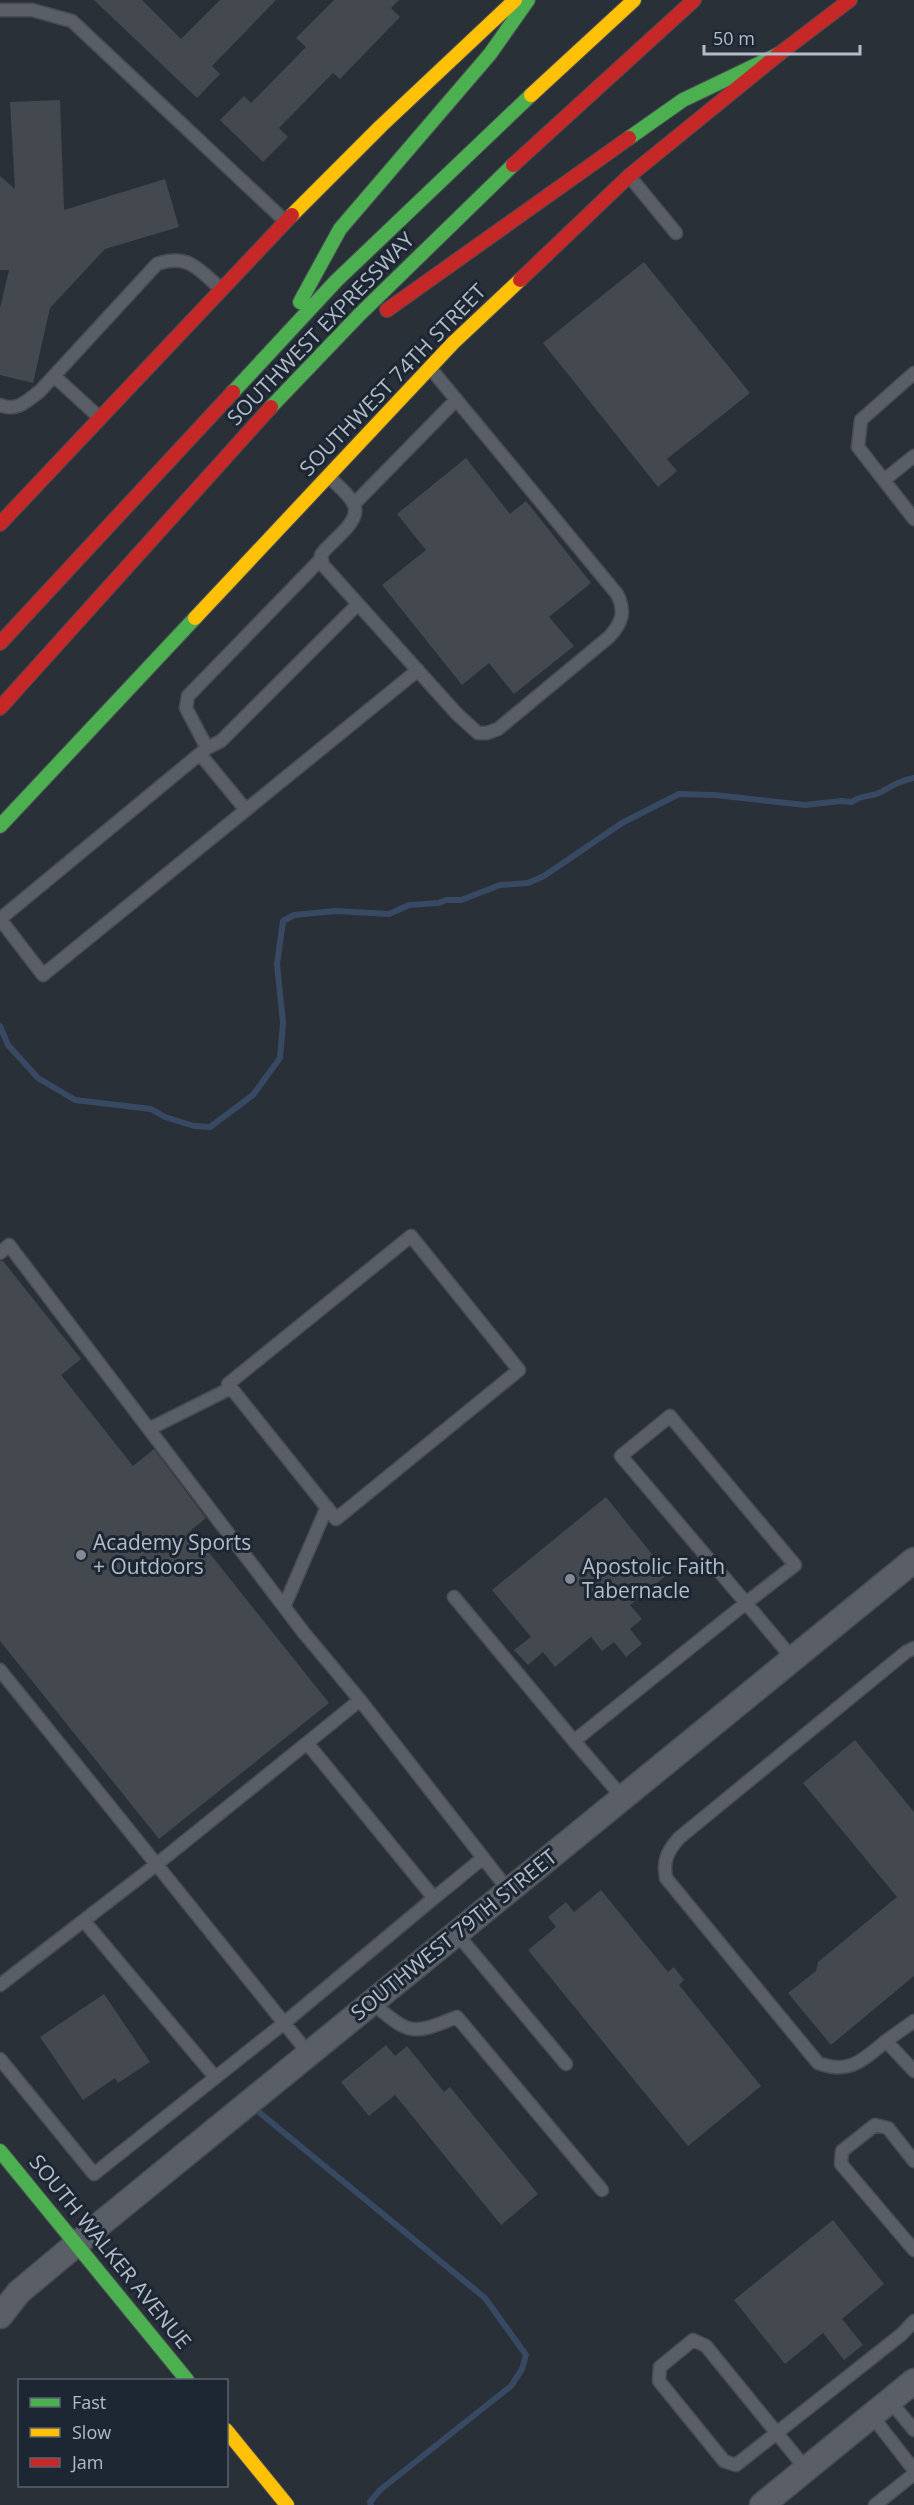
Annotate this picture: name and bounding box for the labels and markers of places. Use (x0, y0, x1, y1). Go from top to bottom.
place label: Academy Sports + Outdoors (93, 1528, 251, 1580)
marker: Academy Sports + Outdoors (74, 1548, 88, 1562)
place label: Apostolic Faith Tabernacle (582, 1552, 725, 1604)
marker: Apostolic Faith Tabernacle (563, 1572, 577, 1586)

